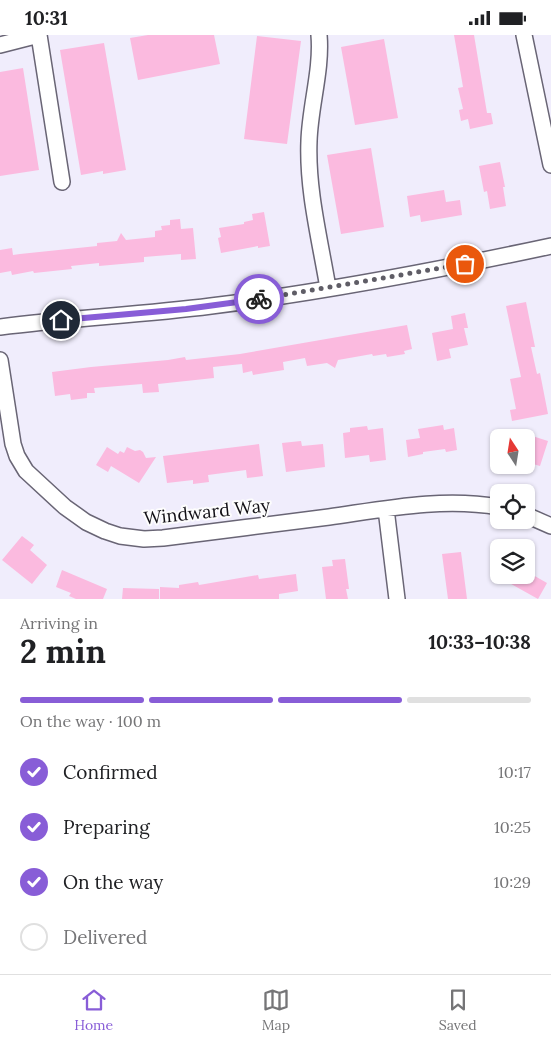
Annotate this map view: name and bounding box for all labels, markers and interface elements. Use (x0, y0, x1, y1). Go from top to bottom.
text: 10:31 (25, 6, 68, 30)
pin (444, 243, 486, 285)
icon: bag (451, 250, 479, 278)
courier (234, 274, 284, 324)
icon: bike (245, 285, 273, 313)
pin (40, 299, 82, 341)
icon: home (47, 306, 75, 334)
north arrow (490, 429, 535, 474)
map controls (490, 429, 535, 584)
button: locate (490, 484, 535, 529)
street label: Windward Way (143, 493, 272, 530)
button: layers (490, 539, 535, 584)
text: Arriving in (20, 613, 98, 633)
text: 10:33–10:38 (428, 630, 531, 654)
text: 2 min (20, 631, 106, 672)
text: On the way · 100 m (20, 711, 161, 731)
icon: check (20, 758, 48, 786)
text: Confirmed (63, 760, 158, 784)
text: 10:17 (498, 762, 531, 782)
icon: check (20, 813, 48, 841)
text: Preparing (63, 815, 150, 839)
text: 10:25 (494, 817, 531, 837)
icon: check (20, 868, 48, 896)
text: On the way (63, 870, 163, 894)
text: 10:29 (493, 872, 531, 892)
text: Delivered (63, 925, 147, 949)
tab: Home (74, 986, 113, 1034)
tab: Map (262, 986, 290, 1034)
tab: Saved (439, 986, 477, 1034)

